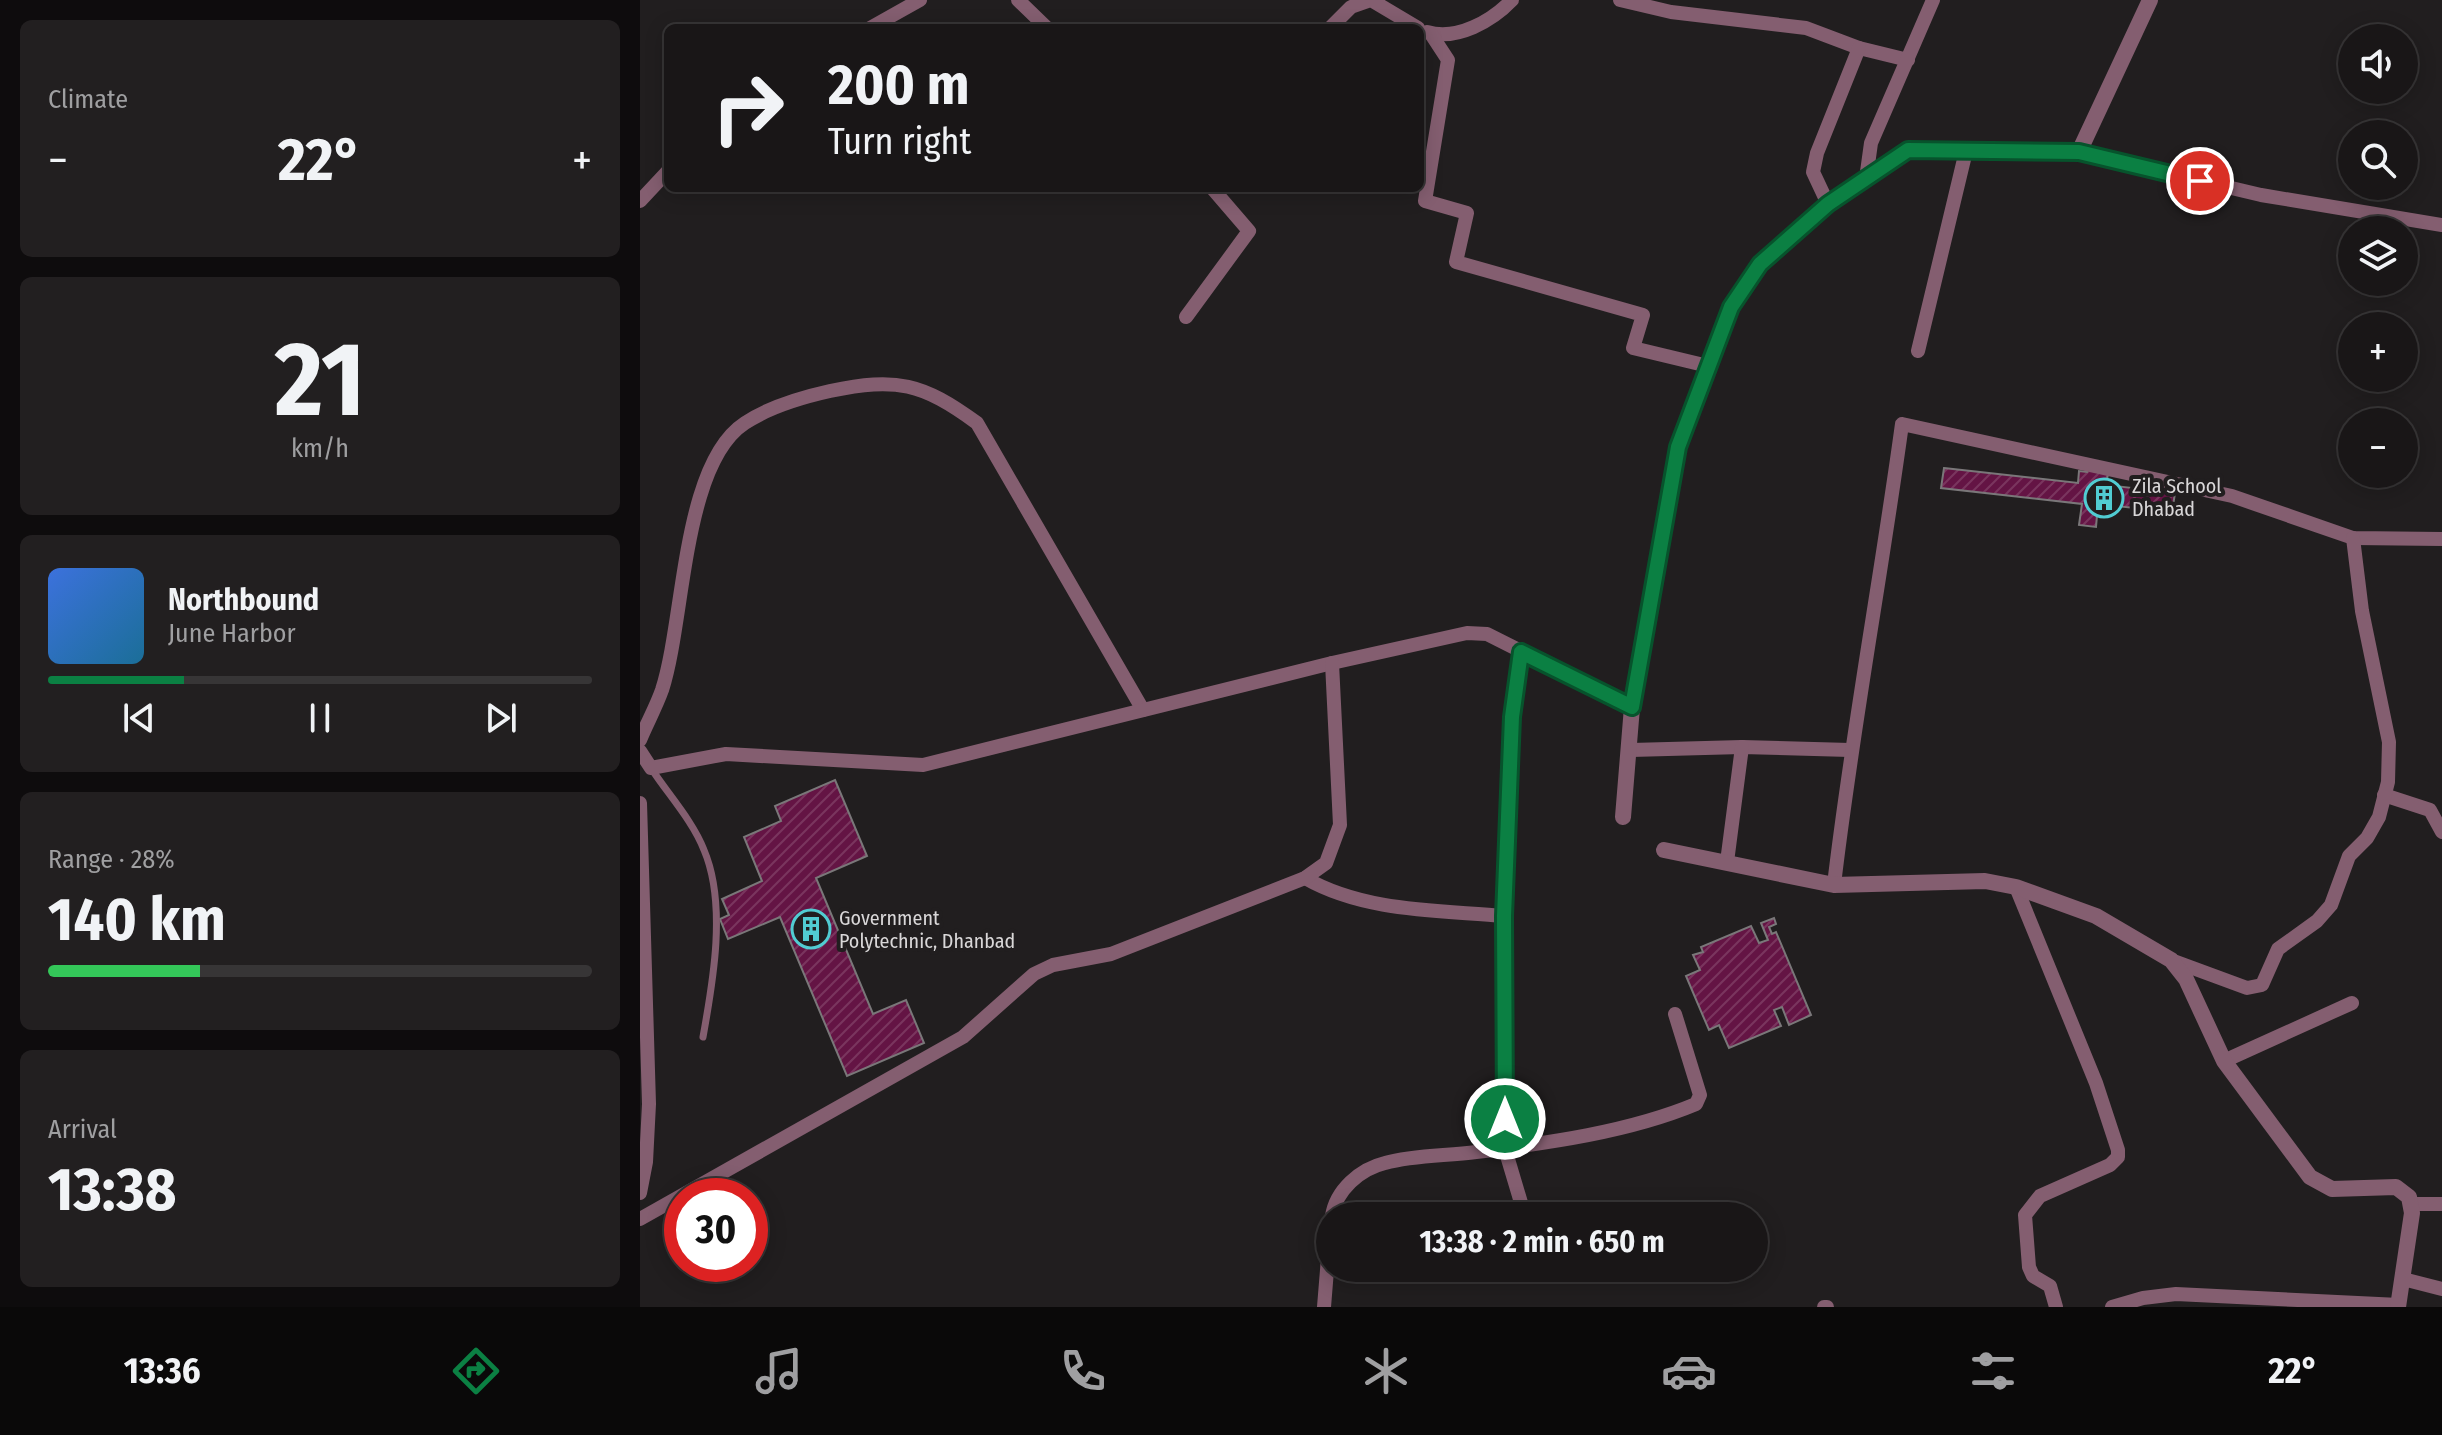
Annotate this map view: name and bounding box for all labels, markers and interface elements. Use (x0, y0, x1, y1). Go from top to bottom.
map controls (2338, 24, 2418, 488)
button: sound (2338, 24, 2418, 104)
text: 200 m (828, 52, 969, 119)
icon: right (696, 56, 800, 160)
text: Climate (48, 84, 128, 115)
text: Turn right (828, 120, 971, 164)
button: search (2338, 120, 2418, 200)
text: 22° (278, 124, 362, 196)
text: − (48, 134, 68, 187)
text: + (572, 134, 592, 187)
pin (2166, 147, 2234, 215)
icon: arrive (2178, 159, 2222, 203)
button: layers (2338, 216, 2418, 296)
button: + (2338, 312, 2418, 392)
text: 21 (275, 318, 365, 443)
button: − (2338, 408, 2418, 488)
text: km/h (291, 433, 349, 464)
place label: Zila School Dhabad (2132, 474, 2222, 521)
building icon: Zila School Dhabad (2083, 477, 2125, 519)
text: Northbound (168, 582, 319, 618)
text: June Harbor (168, 618, 296, 649)
icon: previous (117, 696, 161, 740)
icon: pause (298, 696, 342, 740)
icon: next (479, 696, 523, 740)
text: Range · 28% (48, 844, 175, 875)
text: 140 km (48, 884, 226, 956)
place label: Government Polytechnic, Dhanbad (839, 906, 1015, 953)
building icon: Government Polytechnic, Dhanbad (790, 908, 832, 950)
position arrow (1463, 1077, 1547, 1161)
text: Arrival (48, 1114, 117, 1145)
text: 13:38 (48, 1154, 177, 1226)
speed limit sign: 30 (664, 1178, 768, 1282)
text: 13:38 · 2 min · 650 m (1419, 1224, 1665, 1260)
icon: directions (448, 1343, 504, 1399)
icon: music (751, 1343, 807, 1399)
icon: phone (1055, 1343, 1111, 1399)
icon: climate (1358, 1343, 1414, 1399)
icon: car (1661, 1343, 1717, 1399)
icon: filters (1965, 1343, 2021, 1399)
text: 13:36 (124, 1349, 201, 1393)
text: 22° (2268, 1349, 2318, 1393)

